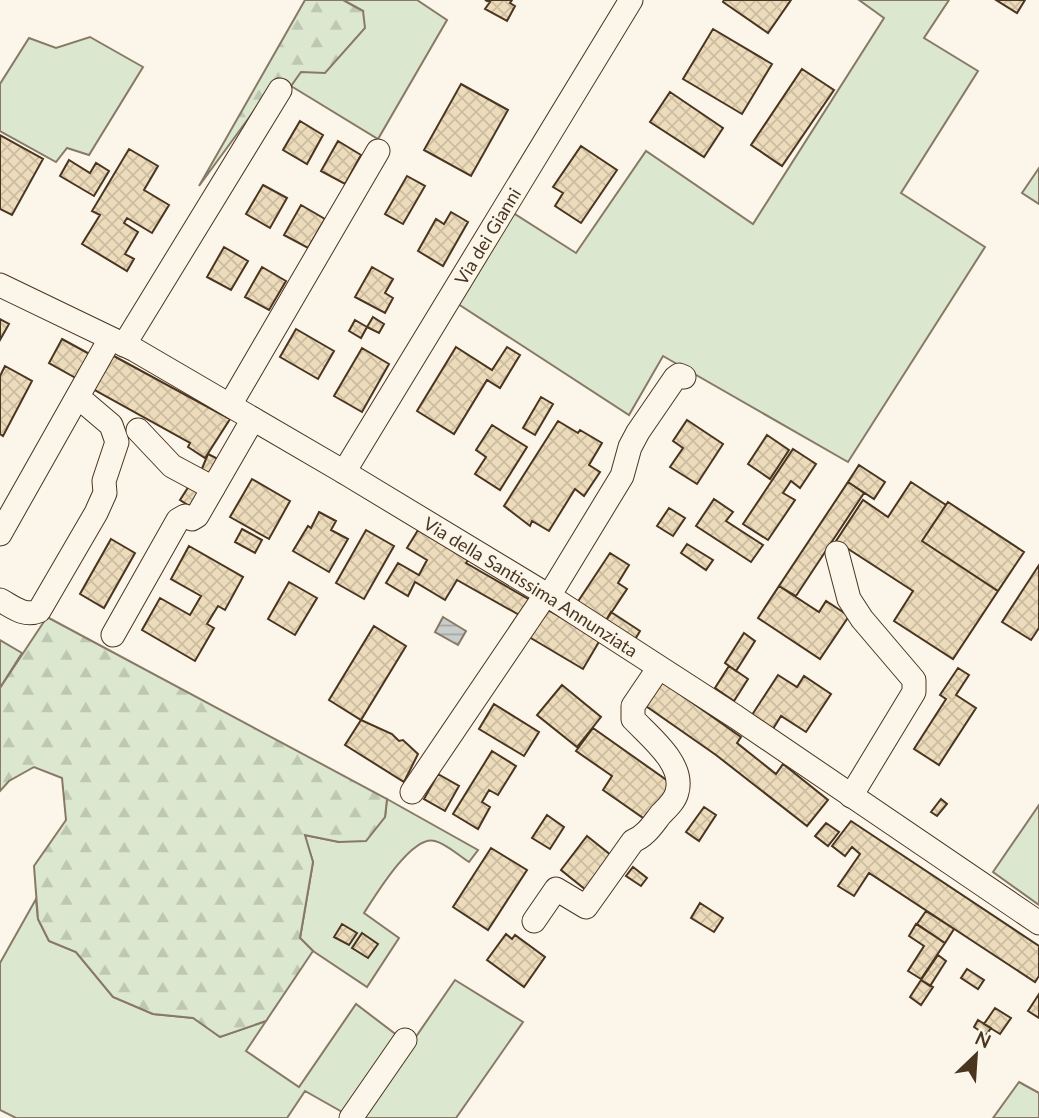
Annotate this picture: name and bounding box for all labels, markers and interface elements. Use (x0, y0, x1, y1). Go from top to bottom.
street label: Via dei Gianni (450, 184, 525, 289)
street label: Via della Santissima Annunziata (420, 512, 642, 662)
north arrow (941, 1020, 1011, 1090)
text: N (972, 1026, 995, 1053)

